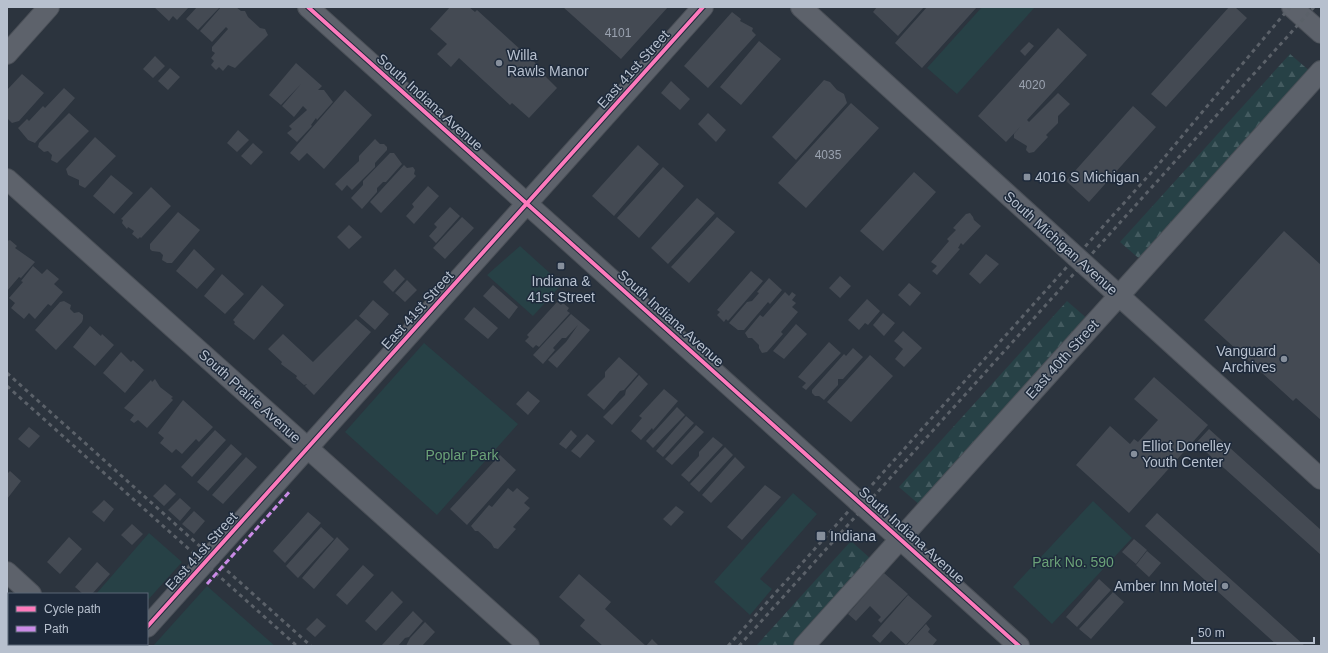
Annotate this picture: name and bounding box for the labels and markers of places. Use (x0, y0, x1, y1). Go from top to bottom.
place label: Willa Rawls Manor (507, 47, 589, 79)
marker: Willa Rawls Manor (494, 58, 504, 68)
place label: 4016 S Michigan (1035, 169, 1139, 185)
marker: 4016 S Michigan (1022, 172, 1032, 182)
marker: Indiana & 41st Street (556, 261, 566, 271)
place label: Indiana & 41st Street (527, 273, 595, 305)
place label: Vanguard Archives (1216, 343, 1276, 375)
marker: Vanguard Archives (1279, 354, 1289, 364)
place label: Elliot Donelley Youth Center (1142, 438, 1231, 470)
marker: Elliot Donelley Youth Center (1129, 449, 1139, 459)
place label: Indiana (830, 528, 876, 544)
marker: Indiana (815, 530, 827, 542)
place label: Amber Inn Motel (1114, 578, 1217, 594)
marker: Amber Inn Motel (1220, 581, 1230, 591)

